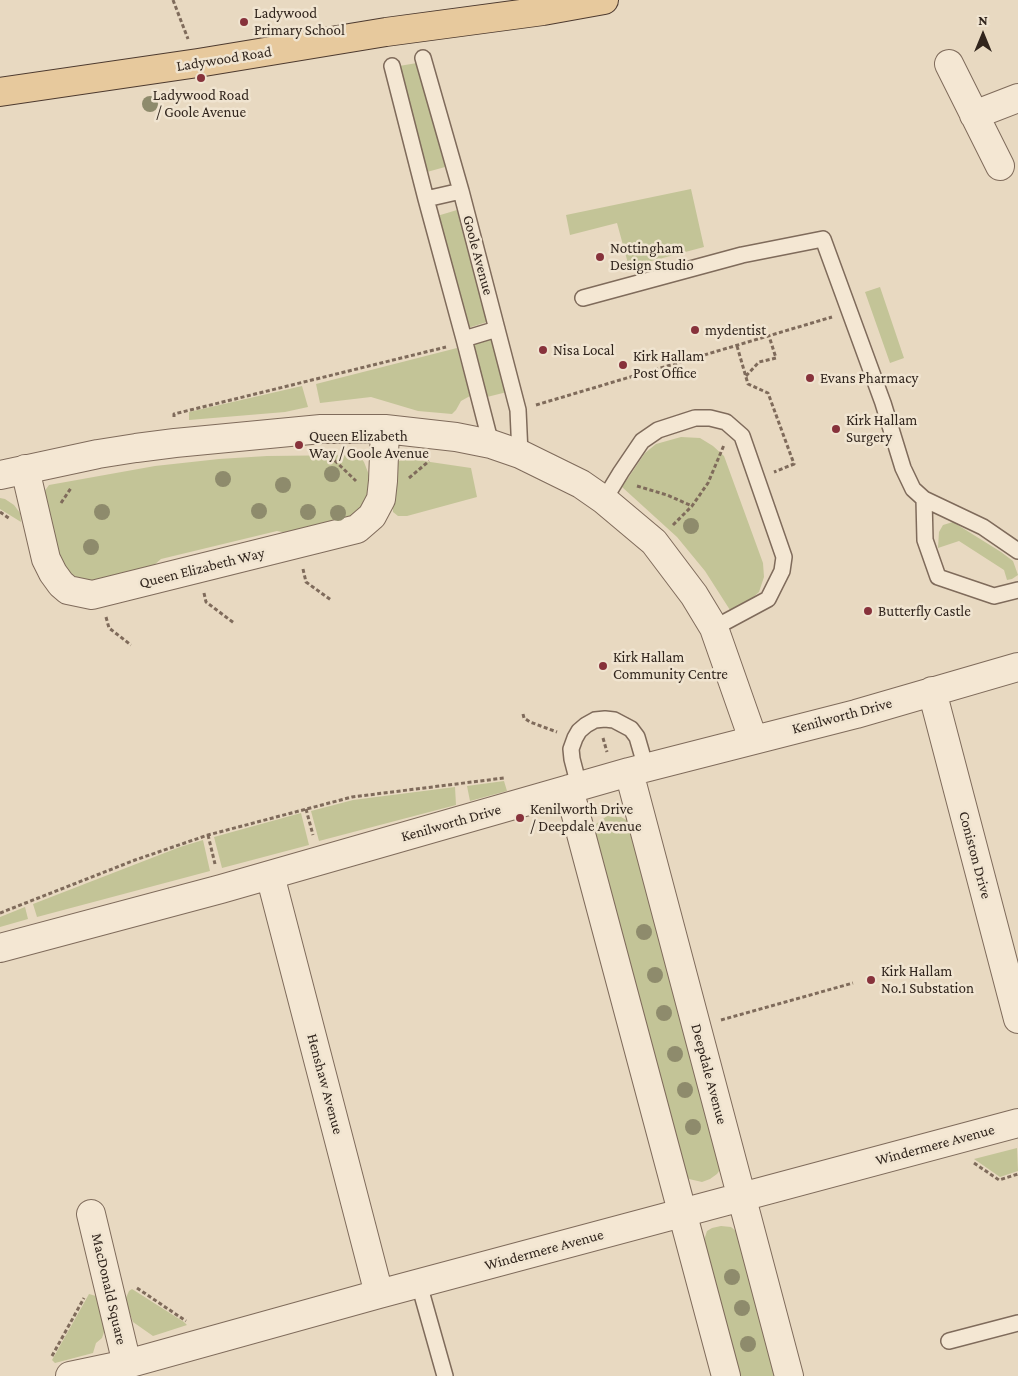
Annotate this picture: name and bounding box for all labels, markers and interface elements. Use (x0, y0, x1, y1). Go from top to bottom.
place label: Ladywood Primary School (254, 4, 345, 39)
north arrow (958, 10, 1008, 60)
text: N (978, 12, 988, 28)
marker: Ladywood Primary School (238, 16, 250, 28)
street label: Ladywood Road (175, 43, 273, 75)
marker: Ladywood Road / Goole Avenue (195, 72, 207, 84)
place label: Ladywood Road / Goole Avenue (153, 86, 249, 121)
street label: Goole Avenue (459, 213, 497, 297)
place label: Nottingham Design Studio (610, 239, 694, 274)
marker: Nottingham Design Studio (594, 251, 606, 263)
place label: mydentist (705, 321, 766, 339)
marker: mydentist (689, 324, 701, 336)
place label: Nisa Local (553, 341, 614, 359)
marker: Nisa Local (537, 344, 549, 356)
place label: Kirk Hallam Post Office (633, 347, 704, 382)
marker: Kirk Hallam Post Office (617, 359, 629, 371)
place label: Evans Pharmacy (820, 369, 918, 387)
marker: Evans Pharmacy (804, 372, 816, 384)
place label: Kirk Hallam Surgery (846, 411, 917, 446)
marker: Kirk Hallam Surgery (830, 423, 842, 435)
place label: Queen Elizabeth Way / Goole Avenue (309, 427, 429, 462)
marker: Queen Elizabeth Way / Goole Avenue (293, 439, 305, 451)
street label: Queen Elizabeth Way (138, 544, 266, 592)
place label: Butterfly Castle (878, 602, 971, 620)
marker: Butterfly Castle (862, 605, 874, 617)
place label: Kirk Hallam Community Centre (613, 648, 728, 683)
marker: Kirk Hallam Community Centre (597, 660, 609, 672)
street label: Kenilworth Drive (790, 694, 894, 738)
street label: Kenilworth Drive (399, 800, 503, 846)
place label: Kenilworth Drive / Deepdale Avenue (530, 800, 642, 835)
street label: Coniston Drive (955, 809, 995, 901)
marker: Kenilworth Drive / Deepdale Avenue (514, 812, 526, 824)
place label: Kirk Hallam No.1 Substation (881, 962, 974, 997)
marker: Kirk Hallam No.1 Substation (865, 974, 877, 986)
street label: Deepdale Avenue (687, 1022, 731, 1126)
street label: Henshaw Avenue (303, 1032, 347, 1136)
street label: Windermere Avenue (873, 1120, 997, 1170)
street label: Windermere Avenue (482, 1225, 606, 1275)
street label: MacDonald Square (87, 1231, 131, 1347)

